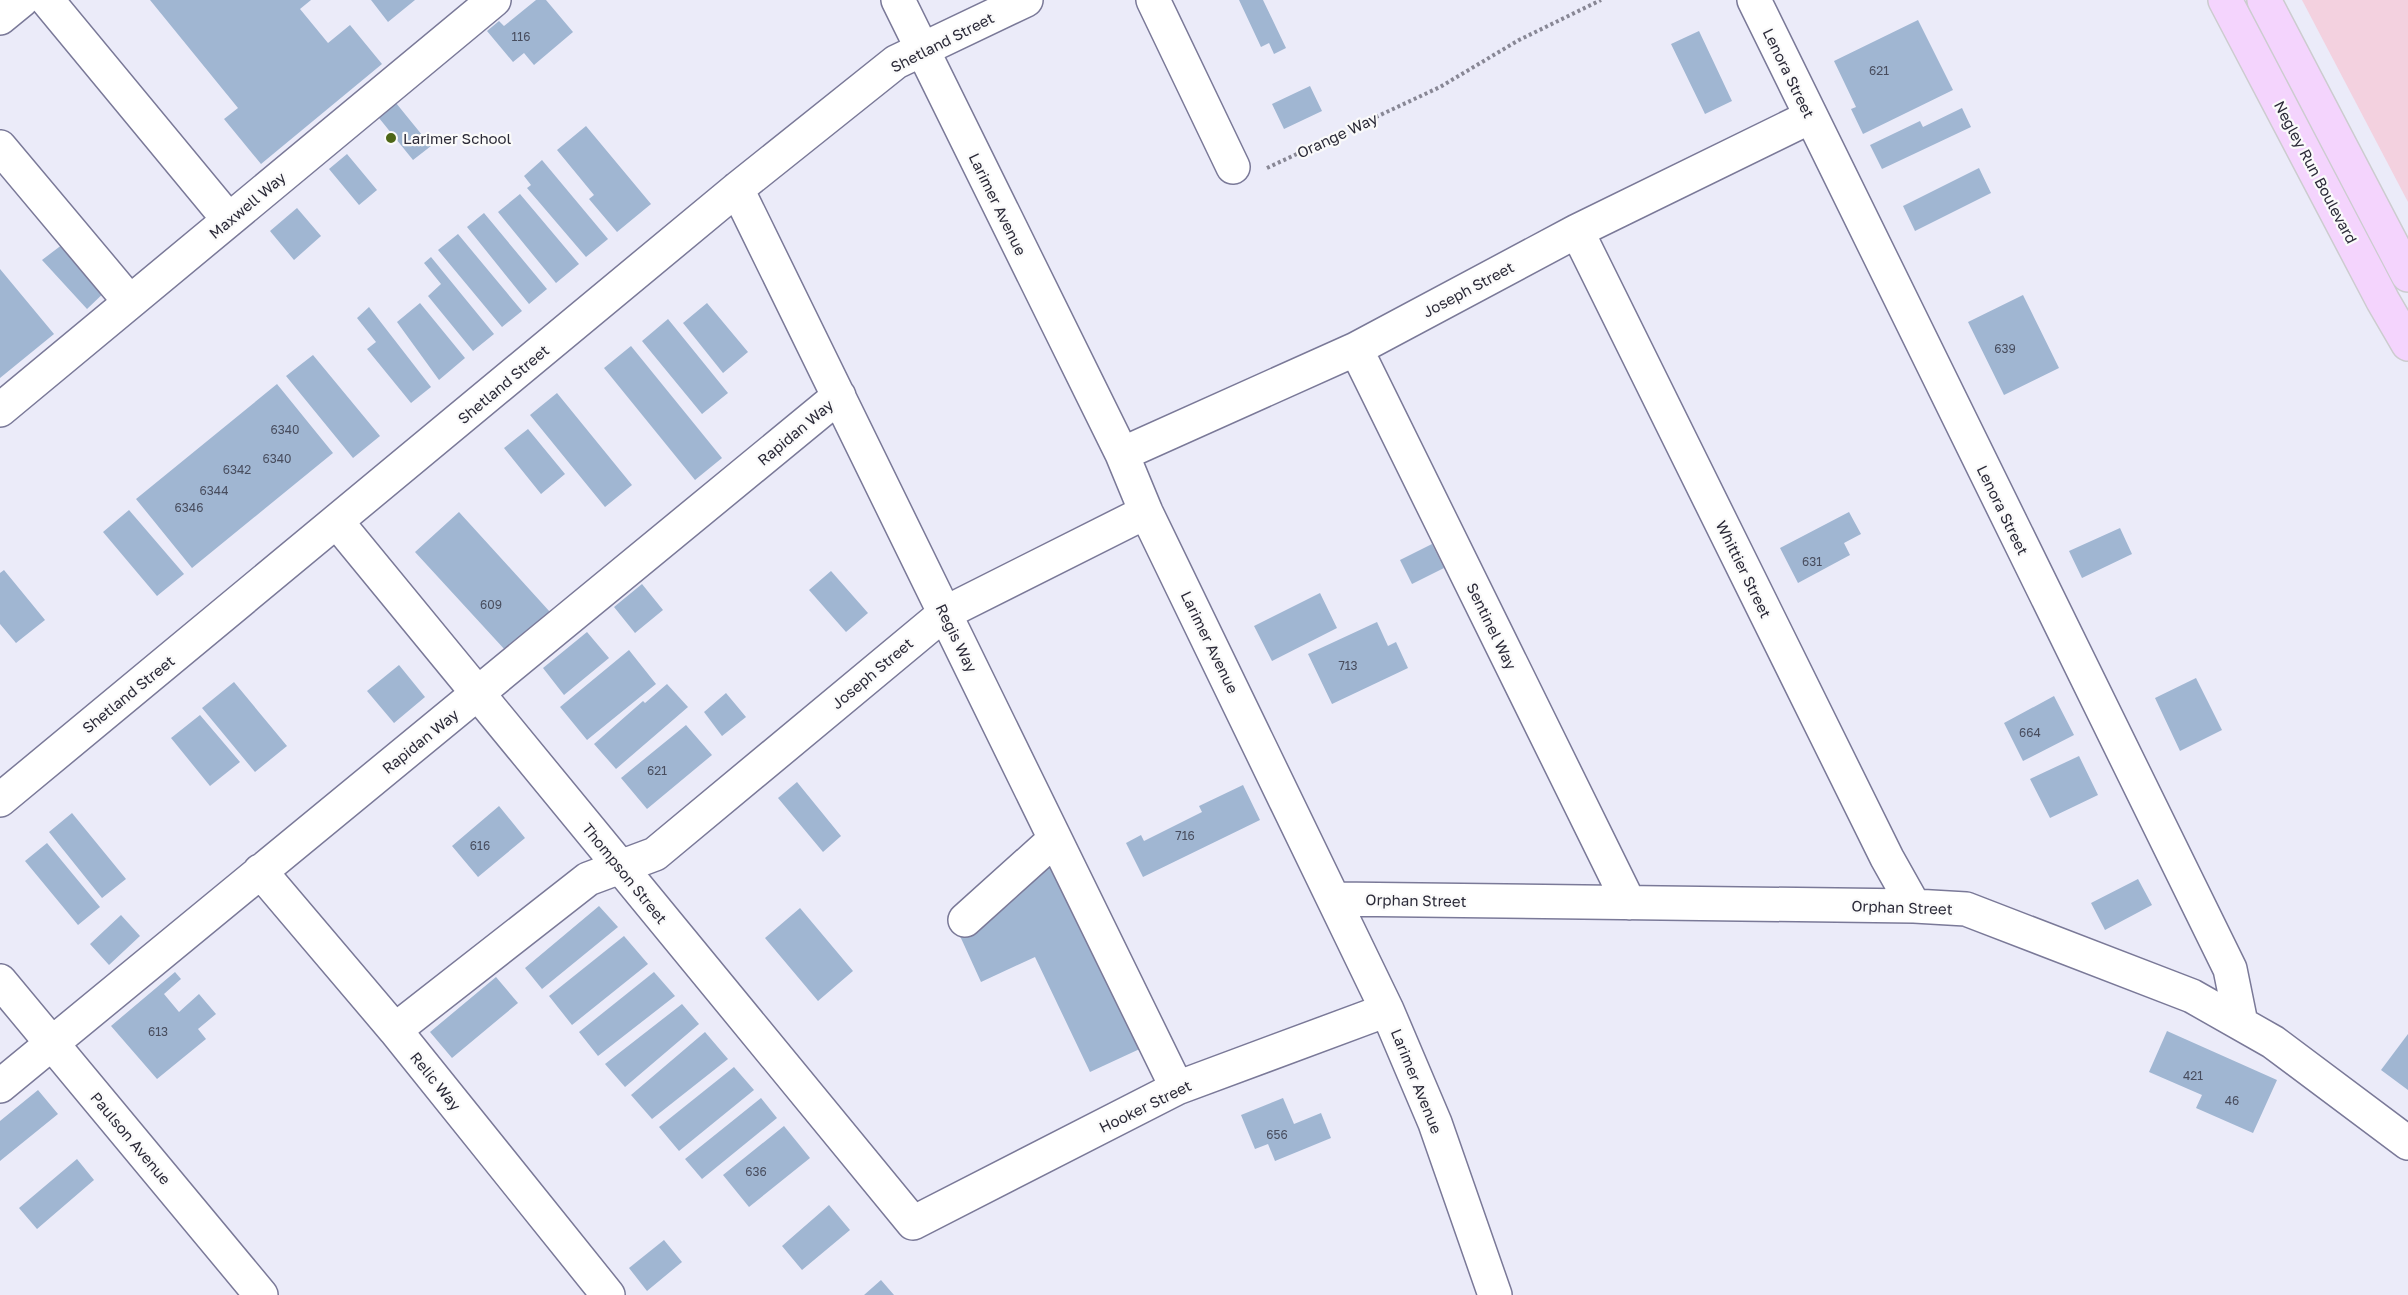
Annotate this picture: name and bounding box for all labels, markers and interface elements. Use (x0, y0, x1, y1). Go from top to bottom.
street label: Shetland Street (887, 8, 997, 76)
street label: Lenora Street (1760, 25, 1818, 121)
house number: 116 (512, 29, 530, 44)
house number: 621 (1869, 63, 1889, 78)
street label: Negley Run Boulevard (2271, 98, 2361, 246)
street label: Orange Way (1294, 108, 1381, 161)
place label: Larimer School (403, 129, 512, 147)
marker: Larimer School (384, 131, 398, 145)
street label: Larimer Avenue (965, 150, 1031, 258)
street label: Maxwell Way (205, 167, 289, 242)
street label: Joseph Street (1419, 257, 1517, 321)
street label: Shetland Street (454, 341, 552, 427)
house number: 639 (1994, 341, 2016, 356)
street label: Rapidan Way (754, 395, 837, 469)
house number: 6340 (270, 422, 300, 437)
house number: 6340 (262, 451, 292, 466)
house number: 6342 (223, 462, 251, 477)
street label: Lenora Street (1974, 462, 2032, 558)
house number: 6344 (200, 483, 228, 498)
house number: 6346 (175, 500, 203, 515)
street label: Whittier Street (1713, 517, 1775, 621)
house number: 631 (1802, 554, 1822, 569)
street label: Sentinel Way (1463, 580, 1521, 673)
street label: Larimer Avenue (1177, 588, 1243, 696)
house number: 609 (480, 597, 502, 612)
street label: Regis Way (933, 601, 982, 676)
street label: Joseph Street (828, 634, 916, 712)
street label: Shetland Street (78, 651, 178, 737)
house number: 713 (1338, 658, 1358, 673)
street label: Rapidan Way (378, 704, 462, 777)
house number: 664 (2019, 725, 2041, 740)
house number: 621 (647, 763, 667, 778)
street label: Thompson Street (579, 819, 671, 927)
house number: 716 (1175, 828, 1195, 843)
house number: 616 (470, 838, 490, 853)
street label: Orphan Street (1365, 890, 1467, 910)
street label: Orphan Street (1851, 896, 1953, 918)
house number: 613 (148, 1024, 168, 1039)
street label: Larimer Avenue (1388, 1026, 1446, 1136)
street label: Relic Way (407, 1048, 465, 1114)
house number: 421 (2183, 1068, 2203, 1083)
street label: Hooker Street (1096, 1076, 1194, 1136)
street label: Paulson Avenue (87, 1088, 175, 1188)
house number: 46 (2225, 1093, 2239, 1108)
house number: 656 (1266, 1127, 1288, 1142)
house number: 636 (745, 1164, 767, 1179)

